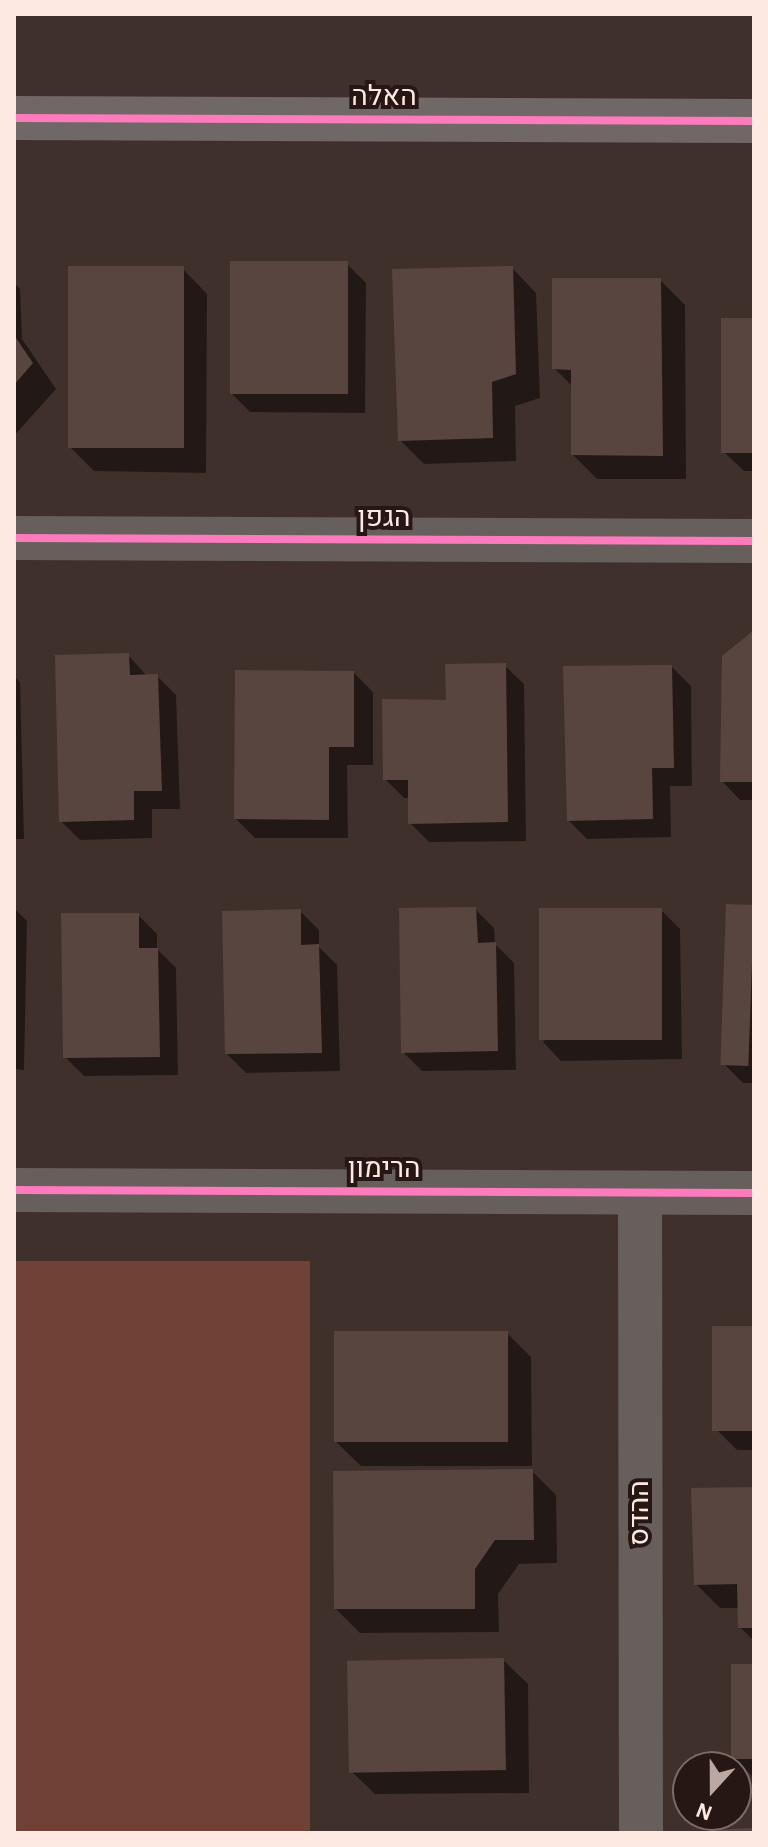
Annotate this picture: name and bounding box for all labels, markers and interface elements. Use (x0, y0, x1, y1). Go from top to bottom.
street label: האלה (351, 80, 417, 114)
street label: הגפן (358, 501, 410, 535)
street label: הרימון (348, 1152, 420, 1186)
street label: ההדס (623, 1480, 657, 1546)
north arrow (672, 1751, 752, 1831)
text: N (693, 1799, 715, 1825)

